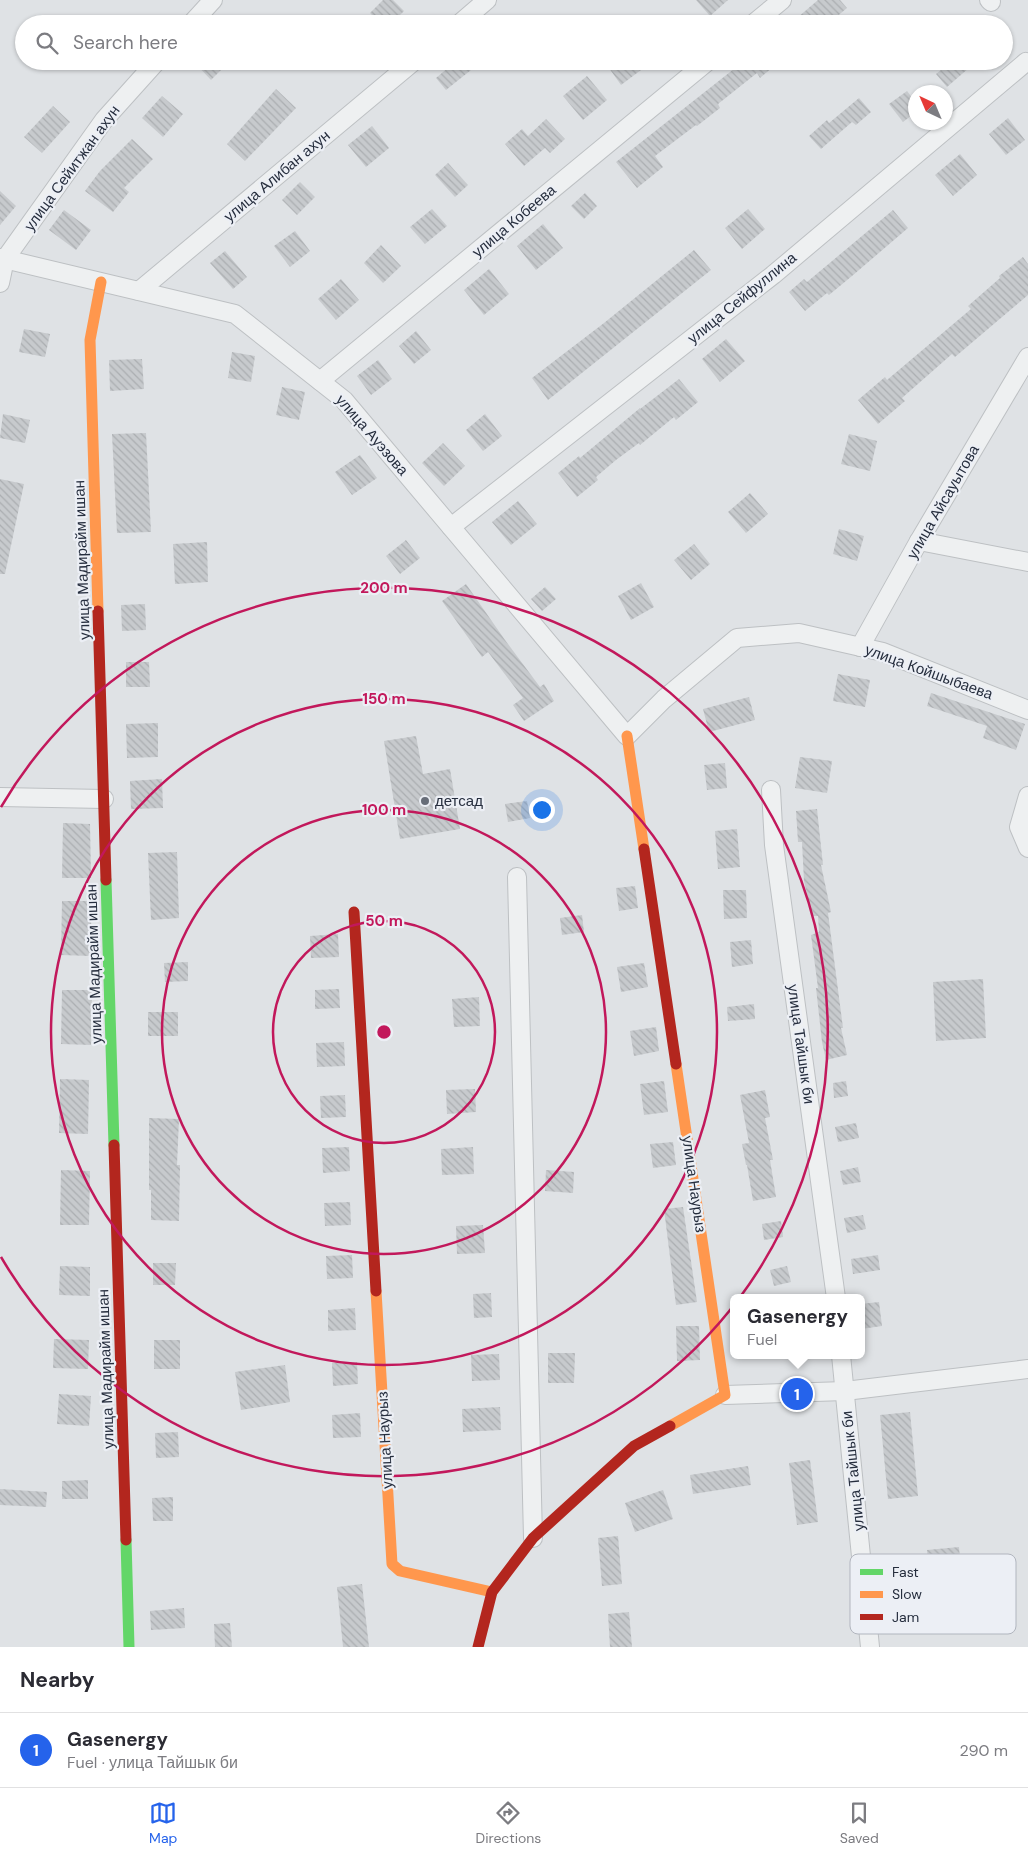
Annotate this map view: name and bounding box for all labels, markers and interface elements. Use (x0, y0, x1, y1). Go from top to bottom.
search box (15, 15, 1013, 70)
icon: search (33, 29, 61, 57)
text: Search here (73, 30, 178, 55)
north arrow (908, 85, 953, 130)
street label: улица Сейитжан ахун (20, 101, 124, 235)
street label: улица Алибан ахун (220, 126, 334, 226)
street label: улица Кобеева (468, 180, 561, 262)
street label: улица Сейфуллина (683, 247, 801, 348)
street label: улица Ауэзова (331, 390, 413, 480)
street label: улица Айсауытова (902, 441, 984, 563)
street label: улица Мадирайм ишан (69, 480, 95, 640)
text: 200 m (360, 578, 408, 598)
street label: улица Койшыбаева (862, 640, 996, 705)
text: 150 m (363, 689, 406, 709)
place label: детсад (435, 791, 483, 811)
marker: детсад (419, 795, 431, 807)
your location (529, 797, 555, 823)
text: 100 m (362, 800, 406, 820)
street label: улица Мадирайм ишан (81, 884, 107, 1044)
text: 50 m (365, 911, 403, 931)
street label: улица Тайшык би (783, 983, 819, 1105)
centre of rings (375, 1023, 393, 1041)
street label: улица Наурыз (677, 1134, 711, 1234)
street label: улица Мадирайм ишан (93, 1289, 119, 1449)
popup (730, 1294, 865, 1359)
text: Gasenergy (747, 1304, 848, 1329)
text: Fuel (747, 1329, 777, 1350)
pin: 1 (781, 1375, 813, 1413)
street label: улица Наурыз (372, 1391, 398, 1489)
street label: улица Тайшык би (837, 1410, 869, 1532)
legend (850, 1554, 1016, 1634)
text: Fast (892, 1563, 919, 1581)
text: Slow (892, 1585, 922, 1603)
text: Jam (892, 1608, 919, 1626)
text: Nearby (20, 1666, 94, 1694)
text: Gasenergy (67, 1727, 168, 1752)
text: 1 (33, 1740, 39, 1761)
text: 290 m (959, 1740, 1008, 1761)
text: Fuel · улица Тайшык би (67, 1752, 238, 1773)
tab: Map (149, 1799, 177, 1847)
tab: Directions (476, 1799, 541, 1847)
tab: Saved (840, 1799, 879, 1847)

